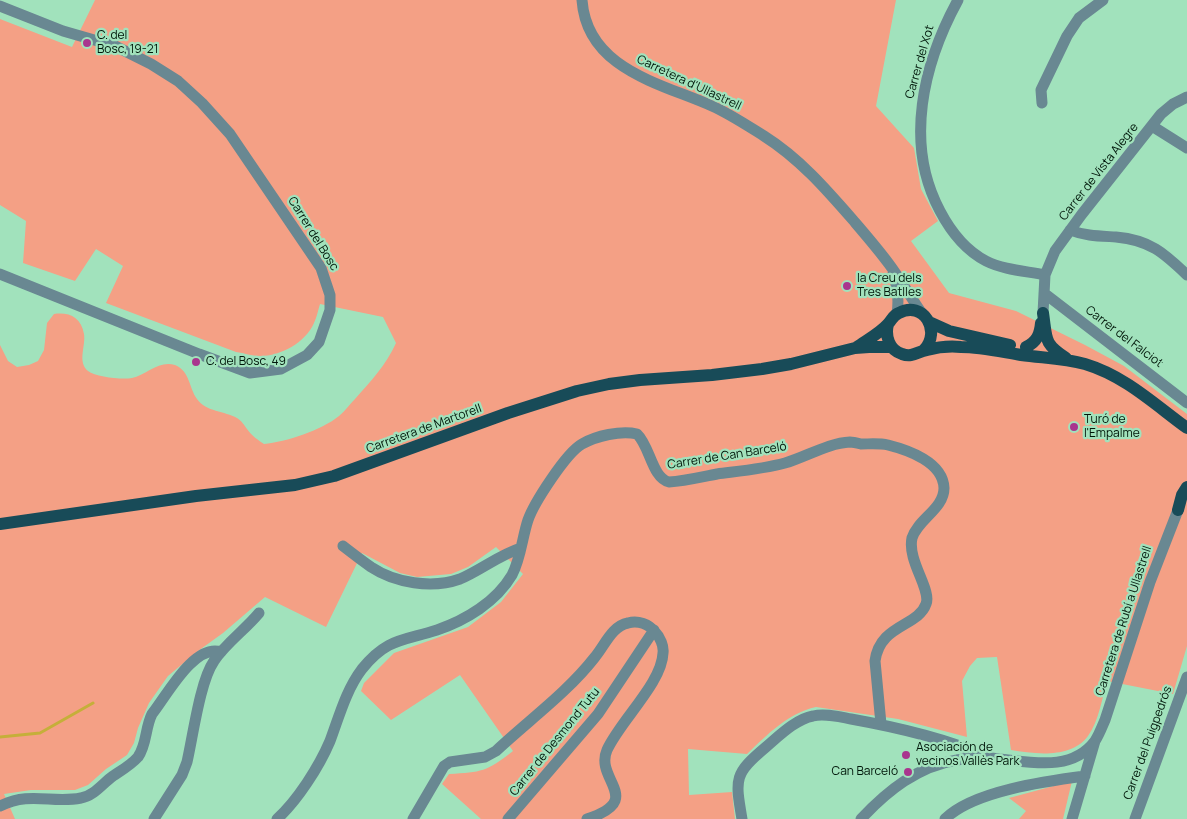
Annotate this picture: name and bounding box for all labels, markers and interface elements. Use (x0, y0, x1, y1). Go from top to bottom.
street label: Carrer del Xot (903, 24, 937, 100)
place label: C. del Bosc, 19-21 (97, 29, 158, 57)
marker: C. del Bosc, 19-21 (81, 37, 93, 49)
street label: Carretera d'Ullastrell (634, 52, 744, 114)
street label: Carrer de Vista Alegre (1056, 120, 1142, 224)
street label: Carrer del Bosc (285, 194, 341, 274)
place label: la Creu dels Tres Batlles (857, 272, 921, 300)
marker: la Creu dels Tres Batlles (841, 280, 853, 292)
street label: Carrer del Falciot (1082, 303, 1166, 371)
place label: C. del Bosc, 49 (206, 355, 286, 369)
marker: C. del Bosc, 49 (190, 356, 202, 368)
street label: Carretera de Martorell (364, 401, 484, 457)
place label: Turó de l'Empalme (1084, 413, 1140, 441)
marker: Turó de l'Empalme (1068, 421, 1080, 433)
street label: Carrer de Can Barceló (666, 439, 788, 473)
street label: Carretera de Rubí a Ullastrell (1093, 544, 1155, 698)
street label: Carrer del Puigpedrós (1121, 684, 1175, 802)
street label: Carrer de Desmond Tutu (507, 685, 603, 799)
place label: Asociación de vecinos Vallès Park (916, 741, 1020, 769)
marker: Asociación de vecinos Vallès Park (900, 749, 912, 761)
place label: Can Barceló (832, 765, 898, 779)
marker: Can Barceló (902, 766, 914, 778)

